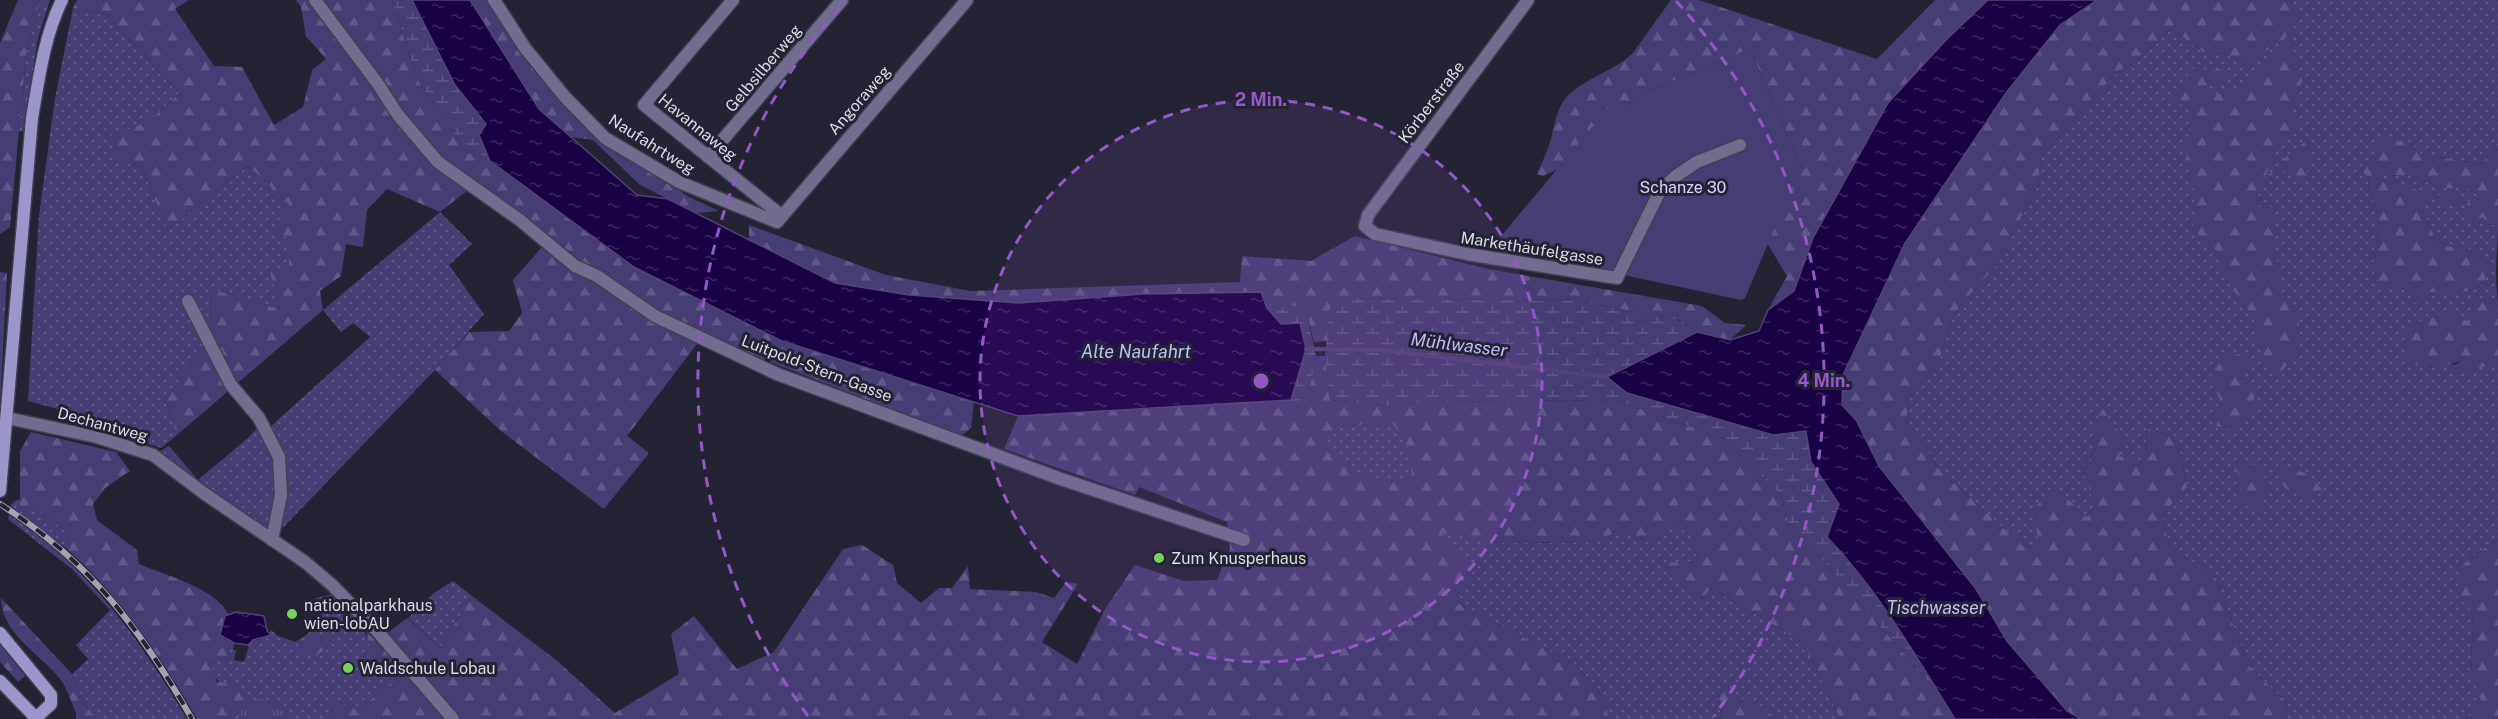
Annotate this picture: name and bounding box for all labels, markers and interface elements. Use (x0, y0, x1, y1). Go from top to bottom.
street label: Gelbsilberweg (721, 21, 806, 116)
street label: Körberstraße (1394, 57, 1468, 147)
street label: Angoraweg (824, 62, 895, 139)
text: 2 Min. (1235, 89, 1287, 110)
street label: Havannaweg (654, 90, 741, 165)
street label: Naufahrtweg (605, 110, 698, 179)
park label: Schanze 30 (1640, 178, 1727, 197)
street label: Markethäufelgasse (1459, 228, 1605, 269)
water label: Mühlwasser (1409, 328, 1509, 361)
street label: Luitpold-Stern-Gasse (739, 331, 895, 406)
water label: Alte Naufahrt (1081, 341, 1191, 362)
text: 4 Min. (1798, 370, 1850, 391)
centre of rings (1251, 371, 1271, 391)
street label: Dechantweg (55, 403, 150, 446)
place label: Zum Knusperhaus (1171, 549, 1306, 568)
marker: Zum Knusperhaus (1152, 551, 1166, 565)
place label: nationalparkhaus wien-lobAU (304, 596, 433, 633)
water label: Tischwasser (1886, 597, 1986, 618)
marker: nationalparkhaus wien-lobAU (285, 607, 299, 621)
place label: Waldschule Lobau (360, 659, 496, 678)
marker: Waldschule Lobau (341, 661, 355, 675)

